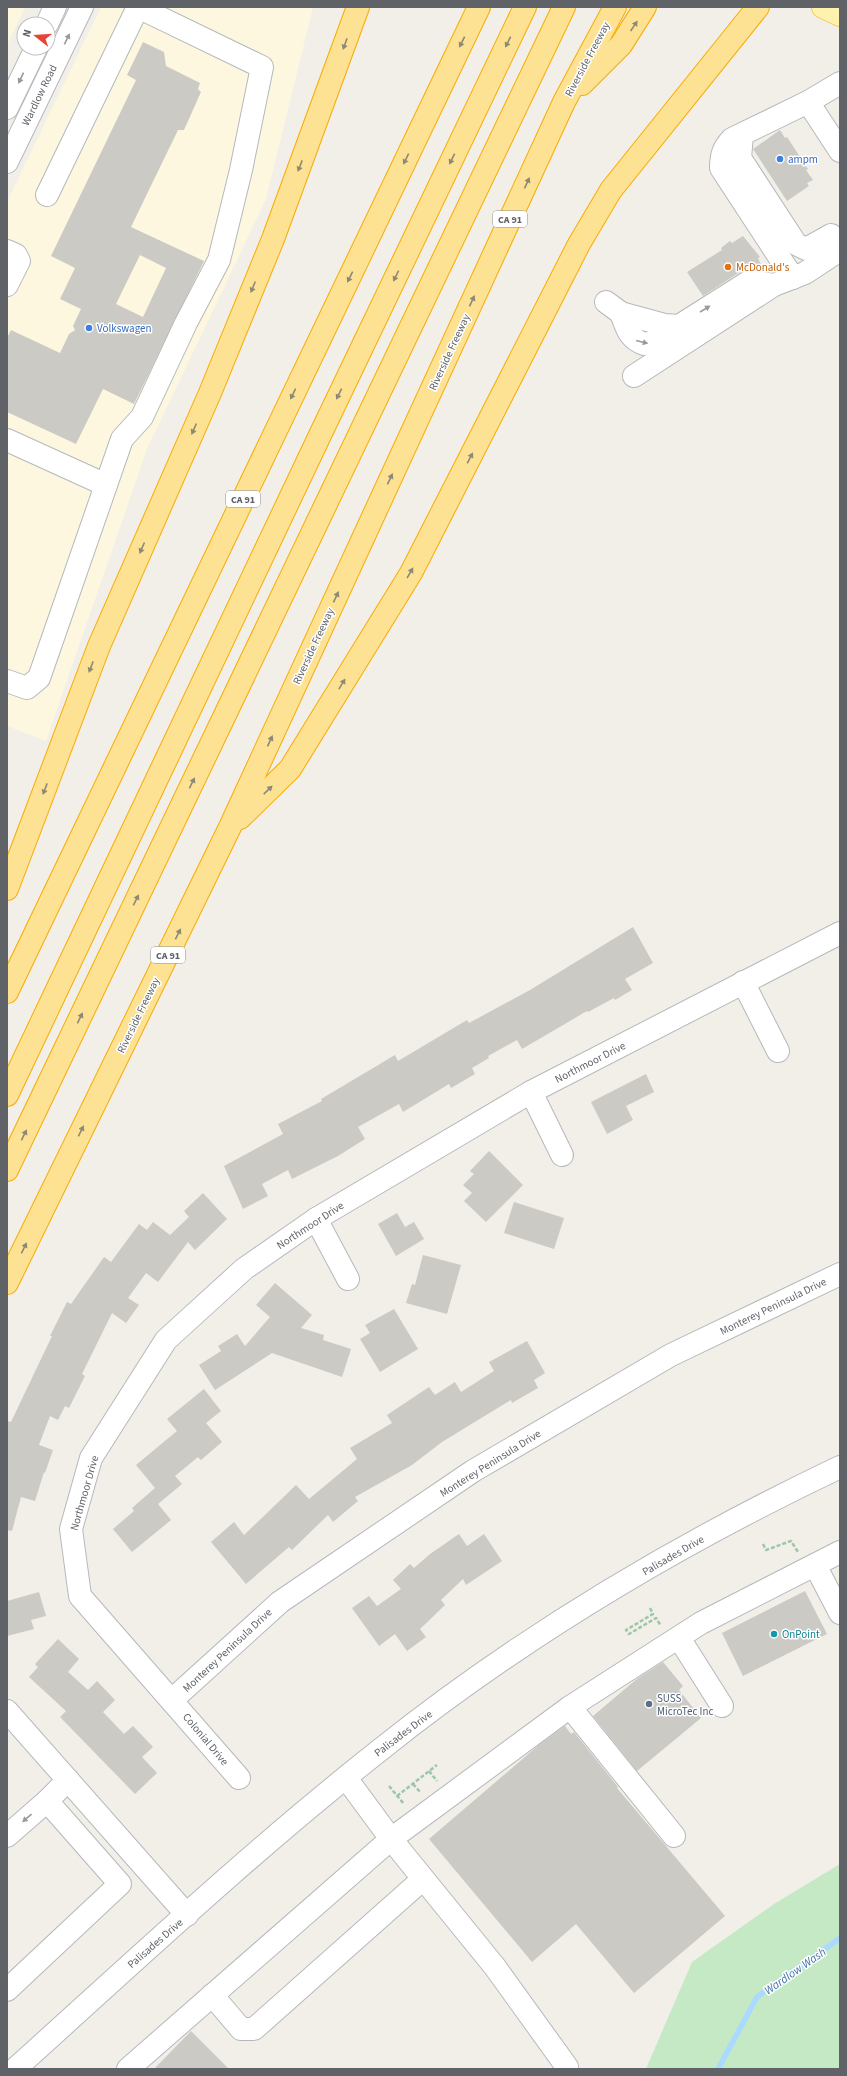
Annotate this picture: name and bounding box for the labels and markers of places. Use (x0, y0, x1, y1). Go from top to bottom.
place label: ampm (788, 152, 818, 167)
marker: ampm (775, 154, 785, 164)
place label: McDonald's (736, 260, 790, 275)
marker: McDonald's (723, 262, 733, 272)
place label: Volkswagen (97, 321, 152, 336)
marker: Volkswagen (84, 323, 94, 333)
place label: OnPoint (782, 1627, 820, 1642)
marker: OnPoint (769, 1629, 779, 1639)
place label: SUSS MicroTec Inc (657, 1691, 714, 1719)
marker: SUSS MicroTec Inc (644, 1699, 654, 1709)

